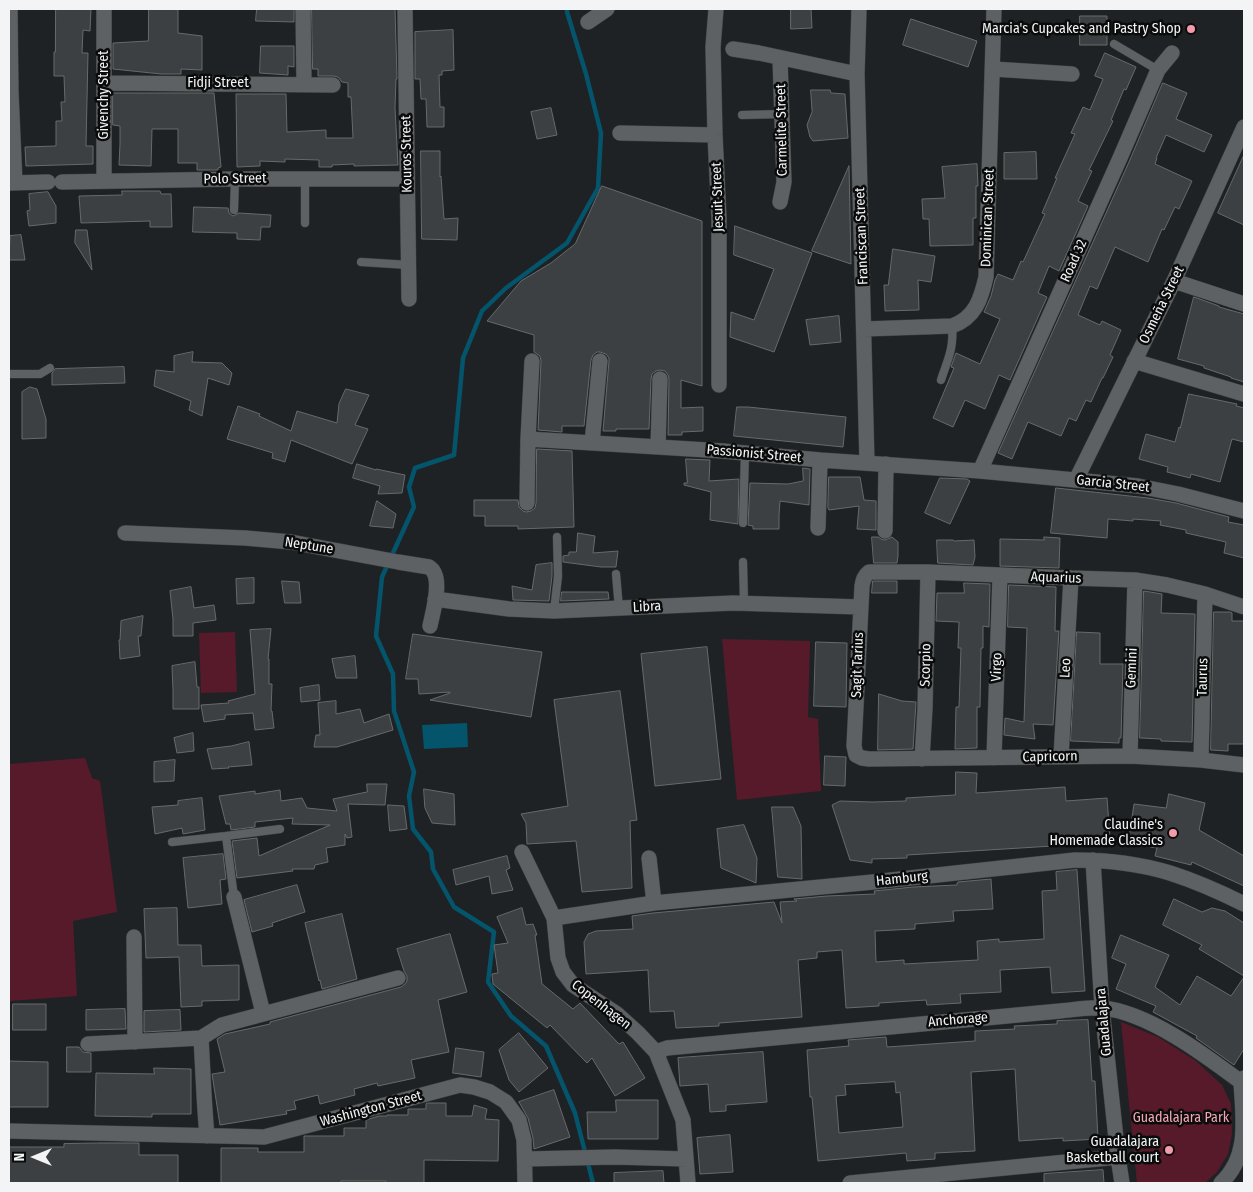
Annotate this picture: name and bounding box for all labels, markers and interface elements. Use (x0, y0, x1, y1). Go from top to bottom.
place label: Marcia's Cupcakes and Pastry Shop (982, 21, 1181, 37)
marker: Marcia's Cupcakes and Pastry Shop (1185, 23, 1197, 35)
street label: Givenchy Street (96, 50, 112, 140)
street label: Fidji Street (187, 75, 249, 91)
street label: Carmelite Street (773, 84, 791, 176)
street label: Kouros Street (398, 115, 416, 193)
street label: Jesuit Street (708, 162, 728, 232)
street label: Dominican Street (978, 168, 998, 268)
street label: Polo Street (203, 170, 267, 188)
street label: Franciscan Street (852, 187, 872, 285)
street label: Road 32 (1057, 237, 1091, 285)
street label: Osmeña Street (1136, 263, 1188, 347)
street label: Passionist Street (706, 441, 802, 467)
street label: Garcia Street (1076, 472, 1150, 496)
street label: Neptune (283, 534, 335, 558)
street label: Aquarius (1030, 569, 1082, 587)
street label: Libra (632, 598, 662, 616)
street label: Sagit Tarius (848, 632, 868, 698)
street label: Scorpio (917, 643, 935, 687)
street label: Gemini (1123, 648, 1141, 688)
street label: Virgo (988, 652, 1006, 682)
street label: Leo (1057, 657, 1075, 679)
street label: Taurus (1194, 658, 1212, 696)
street label: Capricorn (1022, 748, 1078, 766)
place label: Claudine's Homemade Classics (1049, 817, 1163, 850)
marker: Claudine's Homemade Classics (1167, 827, 1179, 839)
street label: Hamburg (875, 868, 929, 890)
street label: Copenhagen (568, 977, 634, 1033)
street label: Guadalajara (1093, 987, 1115, 1057)
street label: Anchorage (927, 1009, 989, 1031)
street label: Washington Street (318, 1087, 424, 1131)
park label: Guadalajara Park (1133, 1110, 1229, 1126)
north arrow (10, 1132, 60, 1182)
place label: Guadalajara Basketball court (1066, 1134, 1159, 1166)
marker: Guadalajara Basketball court (1163, 1144, 1175, 1156)
text: N (11, 1153, 28, 1161)

